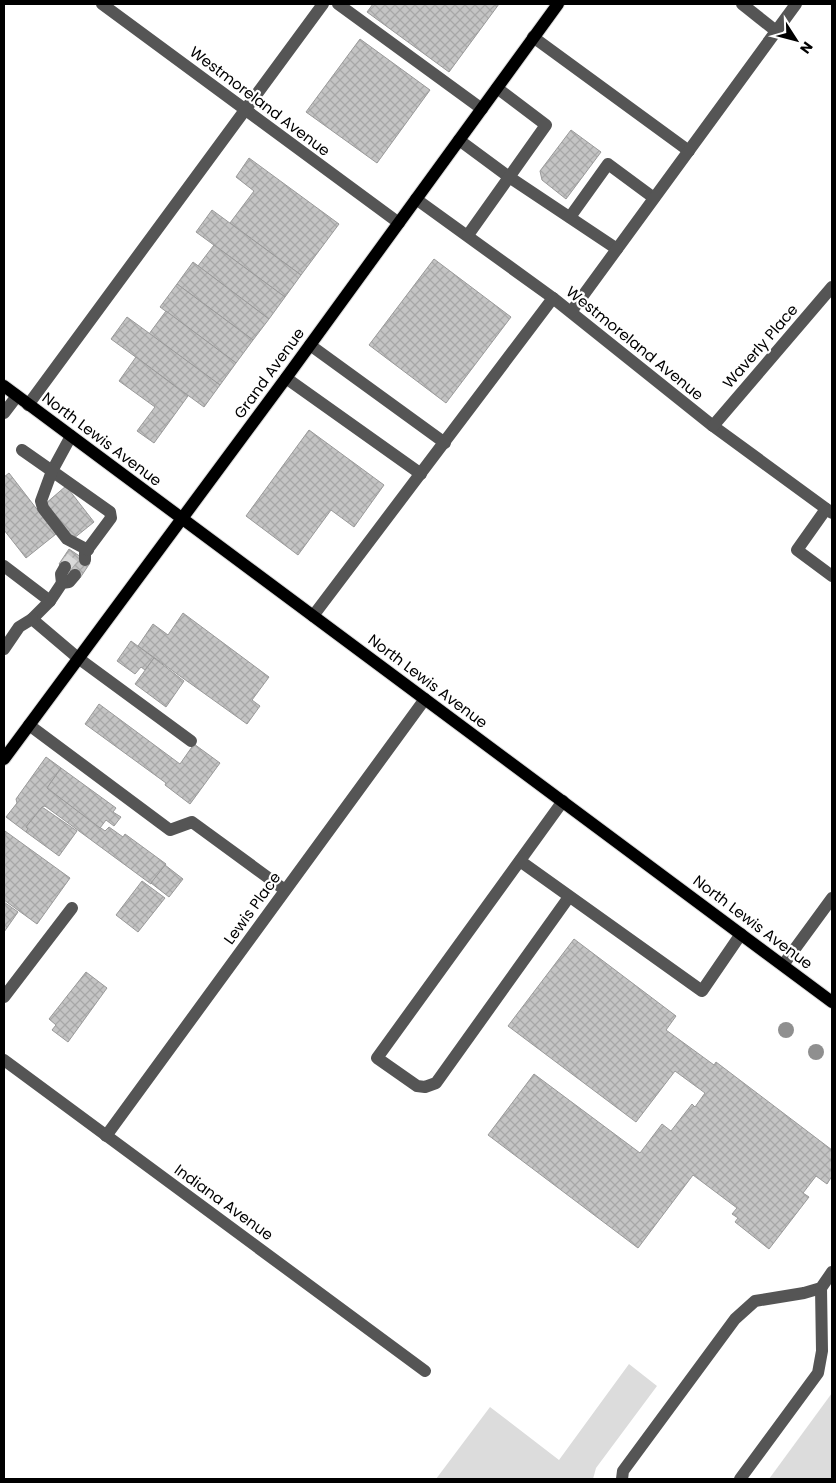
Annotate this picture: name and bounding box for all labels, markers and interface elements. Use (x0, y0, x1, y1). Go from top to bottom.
north arrow (771, 15, 821, 65)
text: N (795, 38, 818, 58)
street label: Westmoreland Avenue (185, 41, 335, 161)
street label: Westmoreland Avenue (562, 281, 708, 405)
street label: Waverly Place (718, 299, 802, 393)
street label: Grand Avenue (229, 323, 309, 423)
street label: North Lewis Avenue (38, 387, 166, 491)
street label: North Lewis Avenue (364, 629, 492, 733)
street label: Lewis Place (219, 868, 285, 948)
street label: North Lewis Avenue (689, 870, 817, 974)
street label: Indiana Avenue (170, 1159, 278, 1245)

